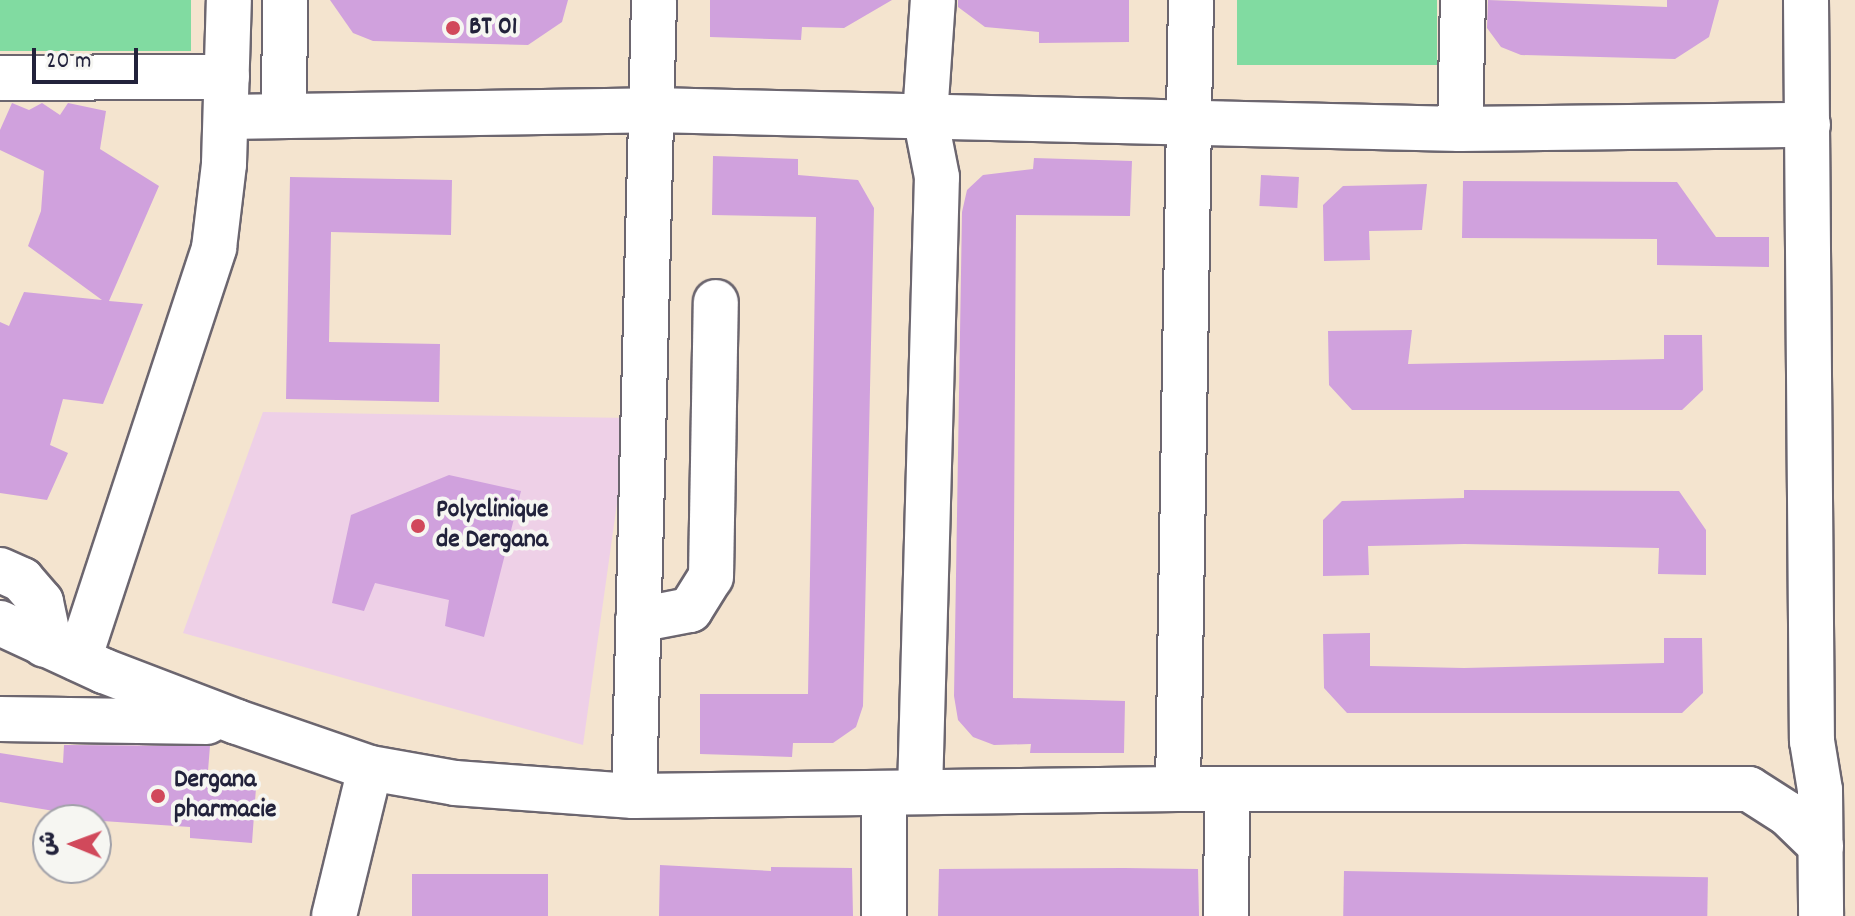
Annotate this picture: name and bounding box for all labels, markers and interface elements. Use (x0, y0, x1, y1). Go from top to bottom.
place label: BT 01 (469, 12, 518, 44)
marker: BT 01 (444, 19, 462, 37)
scale bar (36, 32, 142, 82)
text: 20 m (46, 45, 92, 79)
place label: Polyclinique de Dergana (436, 495, 548, 556)
marker: Polyclinique de Dergana (407, 515, 429, 537)
place label: Dergana pharmacie (174, 765, 276, 826)
marker: Dergana pharmacie (149, 787, 167, 805)
north arrow (32, 804, 112, 884)
text: ش (34, 831, 65, 856)

